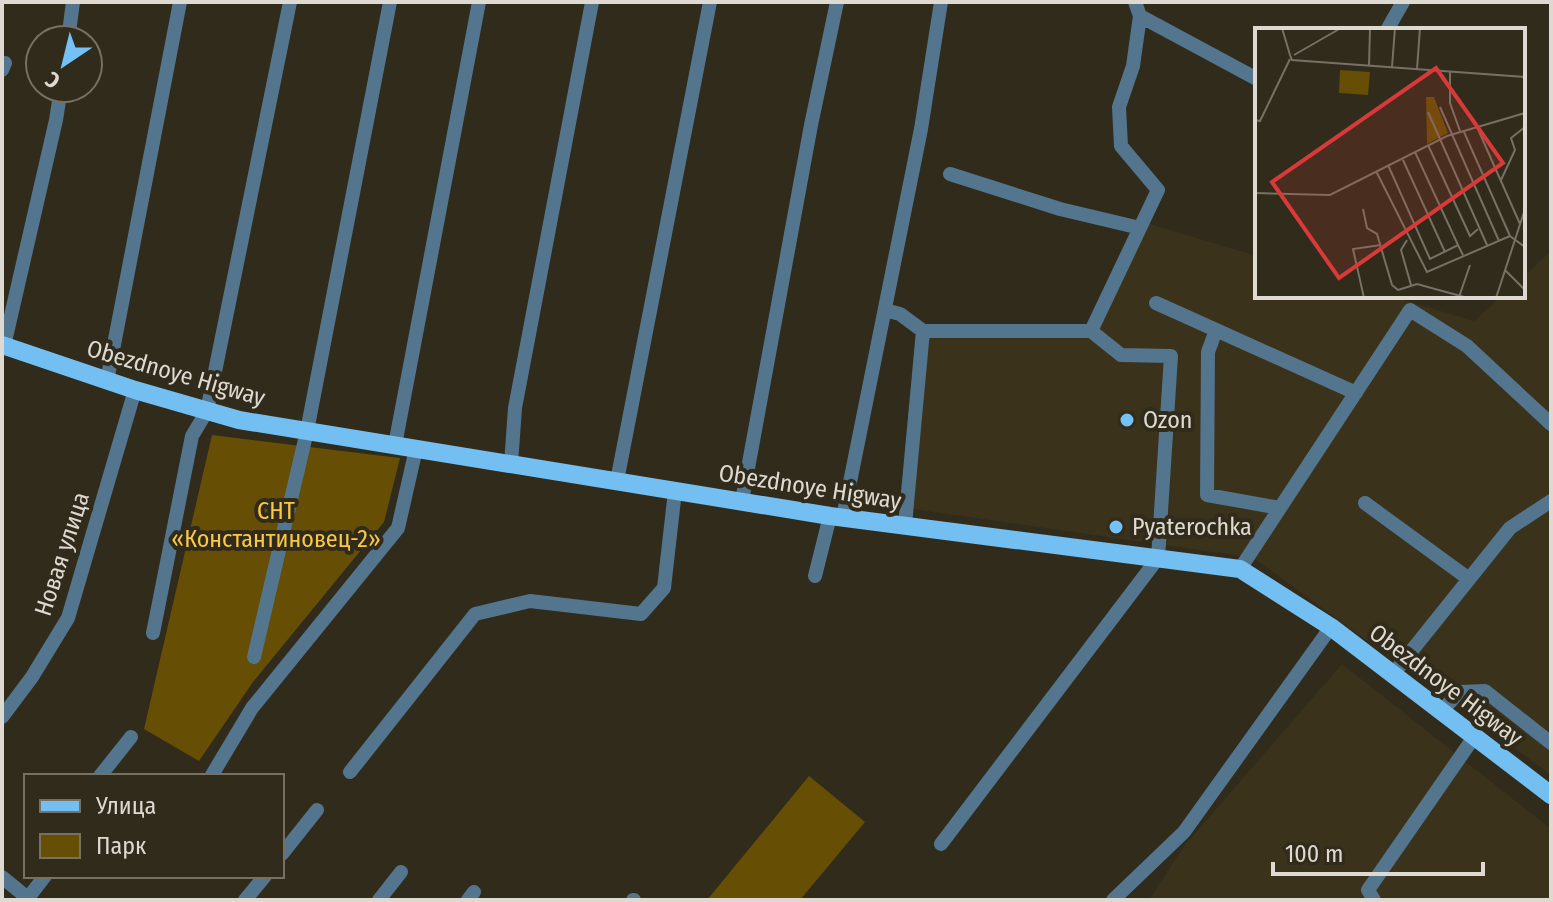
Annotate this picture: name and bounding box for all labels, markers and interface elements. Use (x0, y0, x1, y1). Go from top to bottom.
north arrow (24, 24, 104, 104)
inset map (1255, 28, 1525, 298)
text: С (40, 65, 65, 94)
street label: Obezdnoye Higway (84, 334, 269, 412)
place label: Ozon (1143, 406, 1192, 434)
marker: Ozon (1118, 411, 1136, 429)
street label: Obezdnoye Higway (717, 459, 904, 515)
street label: Новая улица (29, 489, 95, 619)
park label: СНТ «Константиновец-2» (171, 497, 381, 553)
place label: Pyaterochka (1132, 513, 1252, 541)
marker: Pyaterochka (1107, 518, 1125, 536)
street label: Obezdnoye Higway (1364, 618, 1528, 752)
legend (24, 774, 284, 878)
text: Улица (95, 792, 156, 820)
scale bar (1273, 826, 1483, 876)
text: Парк (96, 832, 147, 860)
text: 100 m (1285, 840, 1343, 868)

